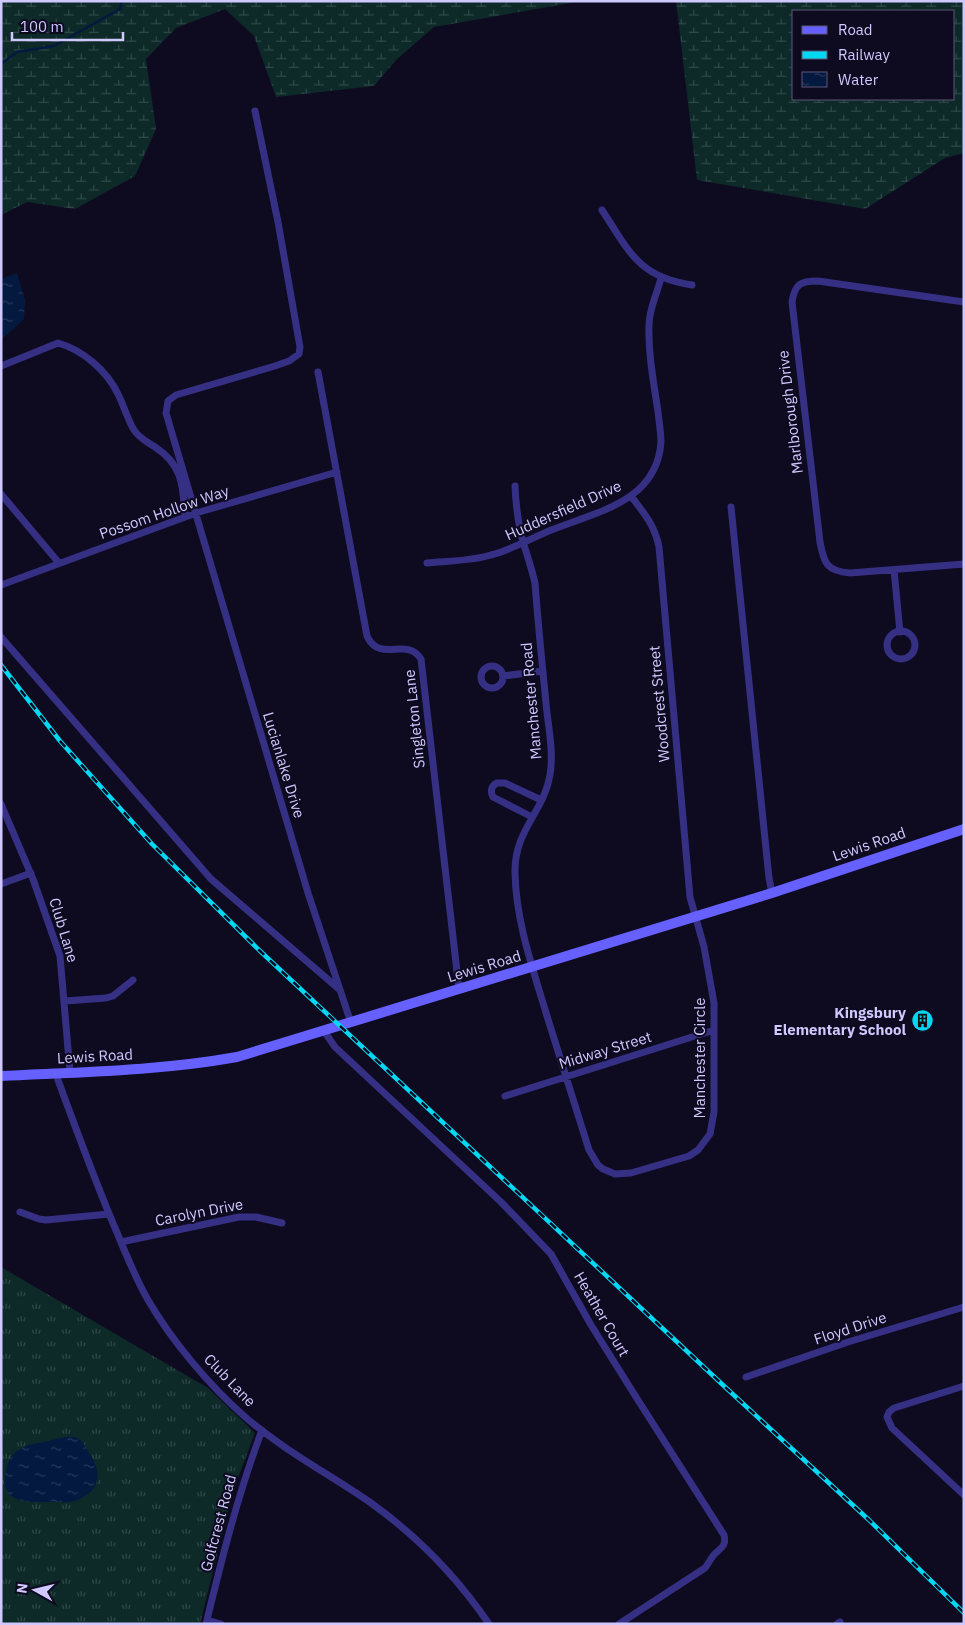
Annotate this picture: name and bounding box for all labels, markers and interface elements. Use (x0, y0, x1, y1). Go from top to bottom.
scale bar (12, 10, 124, 42)
legend (792, 10, 955, 100)
text: 100 m (20, 17, 64, 36)
text: Road (838, 20, 873, 39)
text: Railway (838, 45, 891, 64)
text: Water (838, 70, 879, 89)
street label: Marlborough Drive (773, 349, 807, 475)
street label: Huddersfield Drive (502, 476, 624, 544)
street label: Possom Hollow Way (97, 481, 232, 543)
street label: Manchester Road (516, 642, 546, 760)
street label: Woodcrest Street (644, 645, 674, 763)
street label: Singleton Lane (399, 669, 429, 769)
street label: Lucianlake Drive (259, 710, 309, 820)
street label: Lewis Road (830, 823, 908, 865)
street label: Club Lane (45, 895, 83, 965)
street label: Lewis Road (445, 946, 523, 986)
street label: Manchester Circle (690, 997, 709, 1119)
place label: Kingsbury Elementary School (774, 1003, 906, 1039)
building icon: Kingsbury Elementary School (910, 1009, 934, 1033)
street label: Midway Street (556, 1027, 654, 1073)
street label: Lewis Road (56, 1045, 134, 1067)
street label: Carolyn Drive (153, 1194, 245, 1230)
street label: Heather Court (570, 1268, 634, 1360)
street label: Floyd Drive (811, 1307, 889, 1349)
street label: Club Lane (200, 1350, 260, 1410)
street label: Golfcrest Road (196, 1473, 240, 1573)
north arrow (10, 1565, 60, 1615)
text: N (13, 1582, 32, 1594)

